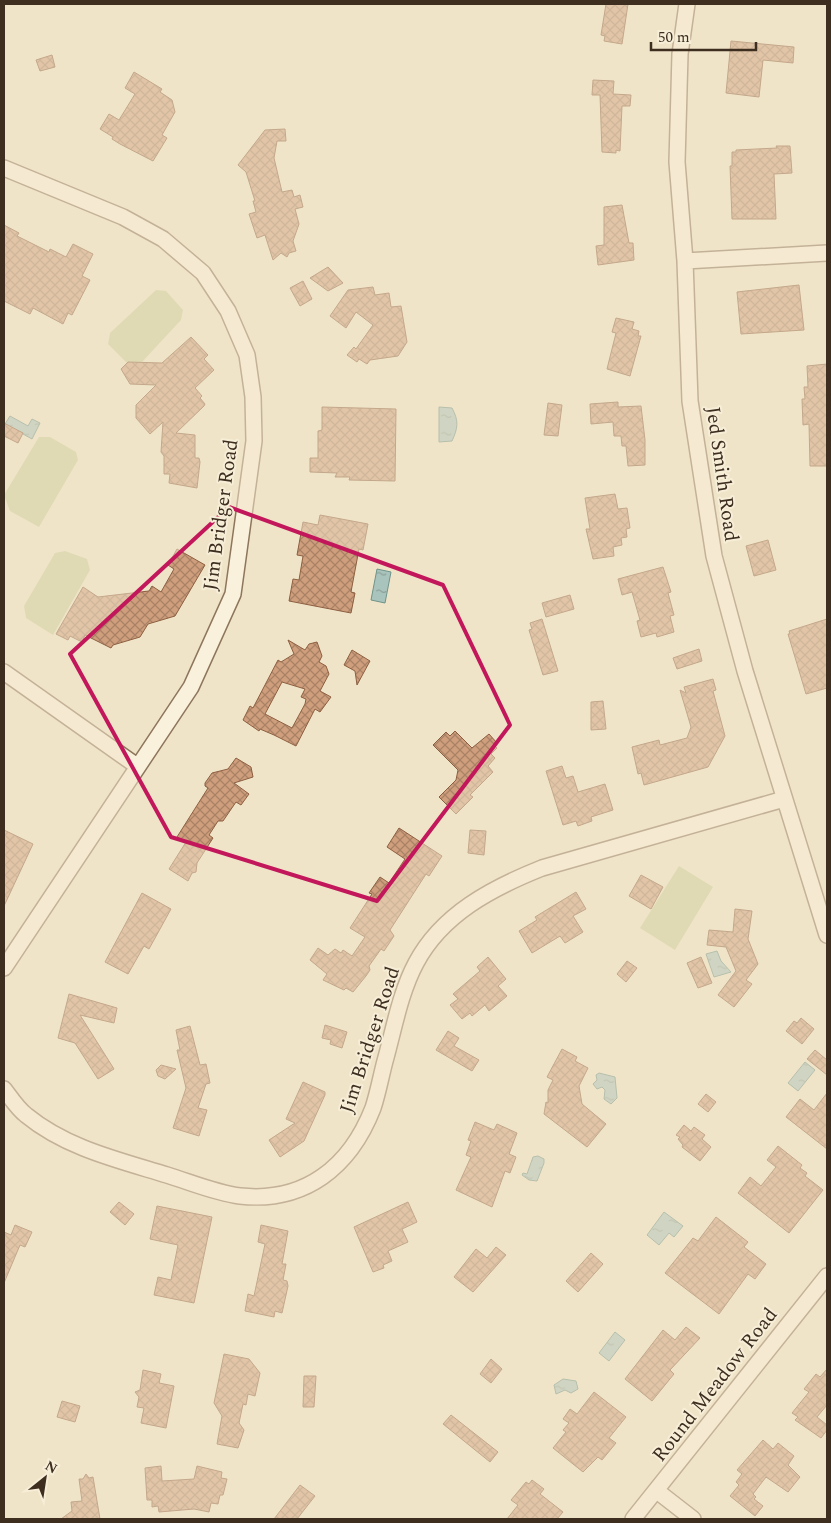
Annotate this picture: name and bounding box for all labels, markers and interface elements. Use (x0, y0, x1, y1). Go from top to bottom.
scale bar (651, 20, 756, 52)
text: 50 m (658, 26, 690, 49)
street label: Jed Smith Road (698, 405, 746, 543)
street label: Jim Bridger Road (195, 437, 247, 593)
street label: Jim Bridger Road (332, 963, 408, 1117)
street label: Round Meadow Road (645, 1301, 785, 1469)
north arrow (20, 1453, 70, 1503)
text: N (41, 1455, 61, 1479)

